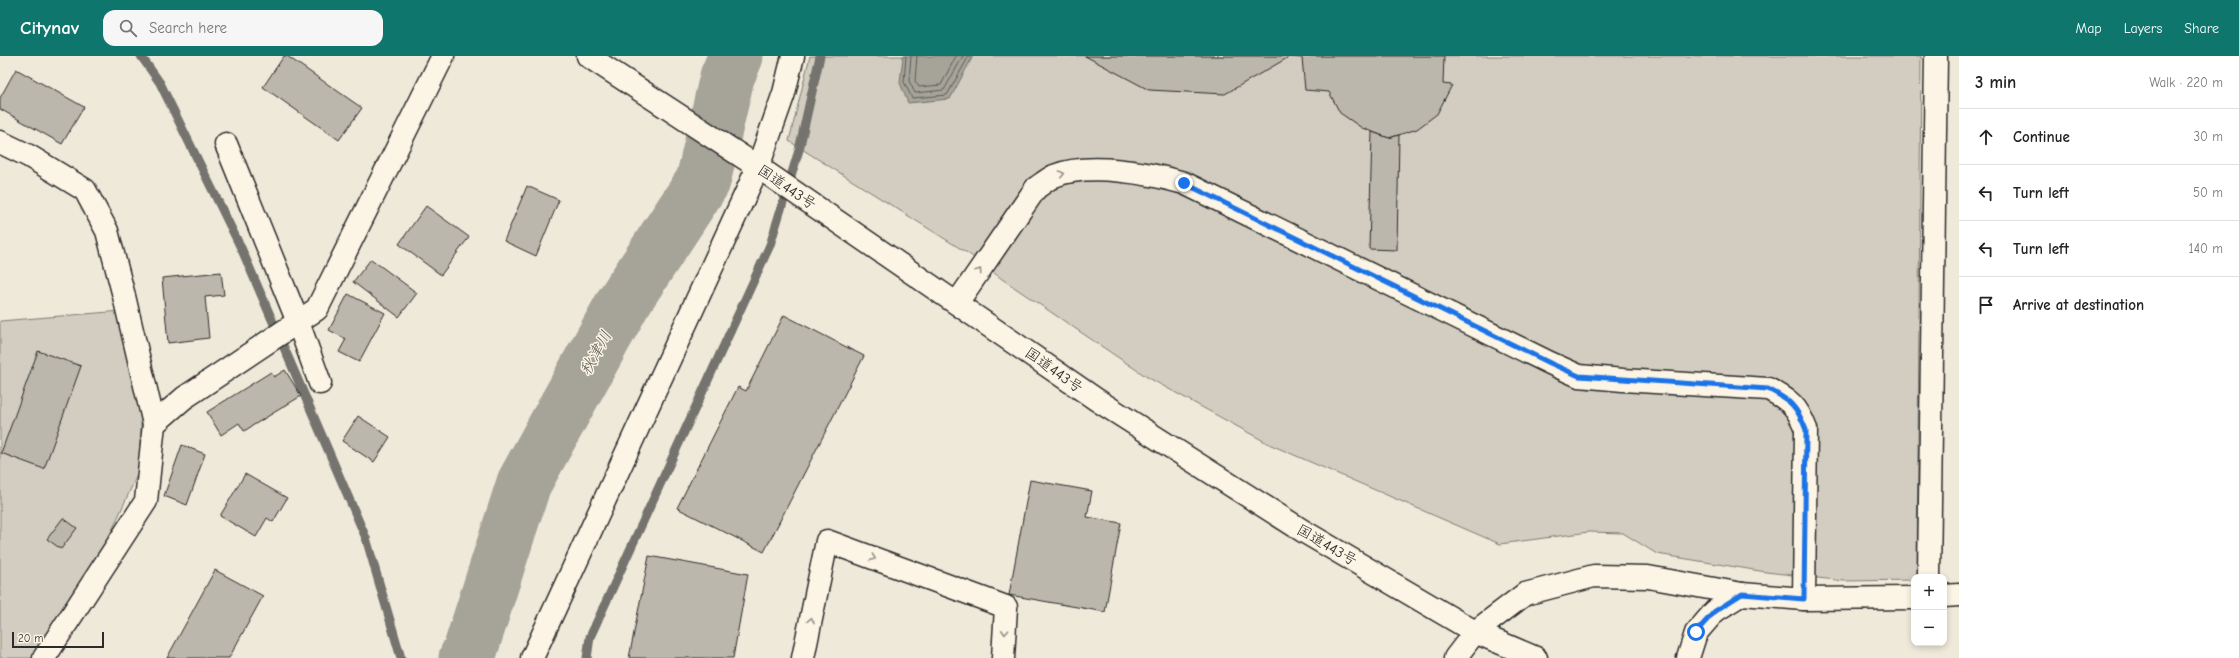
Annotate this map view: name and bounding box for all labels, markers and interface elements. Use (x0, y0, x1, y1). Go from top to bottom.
search box (103, 10, 383, 46)
text: Citynav (20, 17, 79, 39)
icon: search (117, 17, 139, 39)
text: Search here (149, 19, 227, 37)
text: Map (2075, 20, 2102, 37)
text: Layers (2124, 20, 2162, 37)
text: Share (2184, 20, 2219, 37)
text: 3 min (1975, 73, 2016, 92)
text: Walk · 220 m (2149, 75, 2223, 90)
icon: ahead (1975, 126, 1997, 148)
text: Continue (2013, 128, 2070, 146)
text: 30 m (2193, 129, 2223, 144)
street label: 国道443号 (754, 161, 820, 213)
one-way arrow (1059, 171, 1065, 179)
route end (1175, 174, 1193, 192)
icon: left (1975, 182, 1997, 204)
text: Turn left (2013, 184, 2069, 202)
text: 50 m (2193, 185, 2223, 200)
icon: left (1975, 238, 1997, 260)
text: Turn left (2013, 240, 2069, 258)
text: 140 m (2189, 241, 2223, 256)
one-way arrow (974, 268, 981, 275)
icon: arrive (1975, 294, 1997, 316)
text: Arrive at destination (2013, 296, 2144, 314)
water label: 秋津川 (576, 328, 616, 378)
street label: 国道443号 (1021, 343, 1087, 397)
street label: 国道443号 (1293, 520, 1361, 570)
one-way arrow (869, 553, 876, 561)
map controls (1911, 574, 1947, 646)
button: + (1911, 574, 1947, 610)
button: − (1911, 610, 1947, 646)
one-way arrow (806, 617, 815, 623)
route start (1687, 623, 1705, 641)
one-way arrow (1000, 629, 1009, 636)
scale bar (12, 630, 104, 649)
text: 20 m (18, 632, 43, 645)

